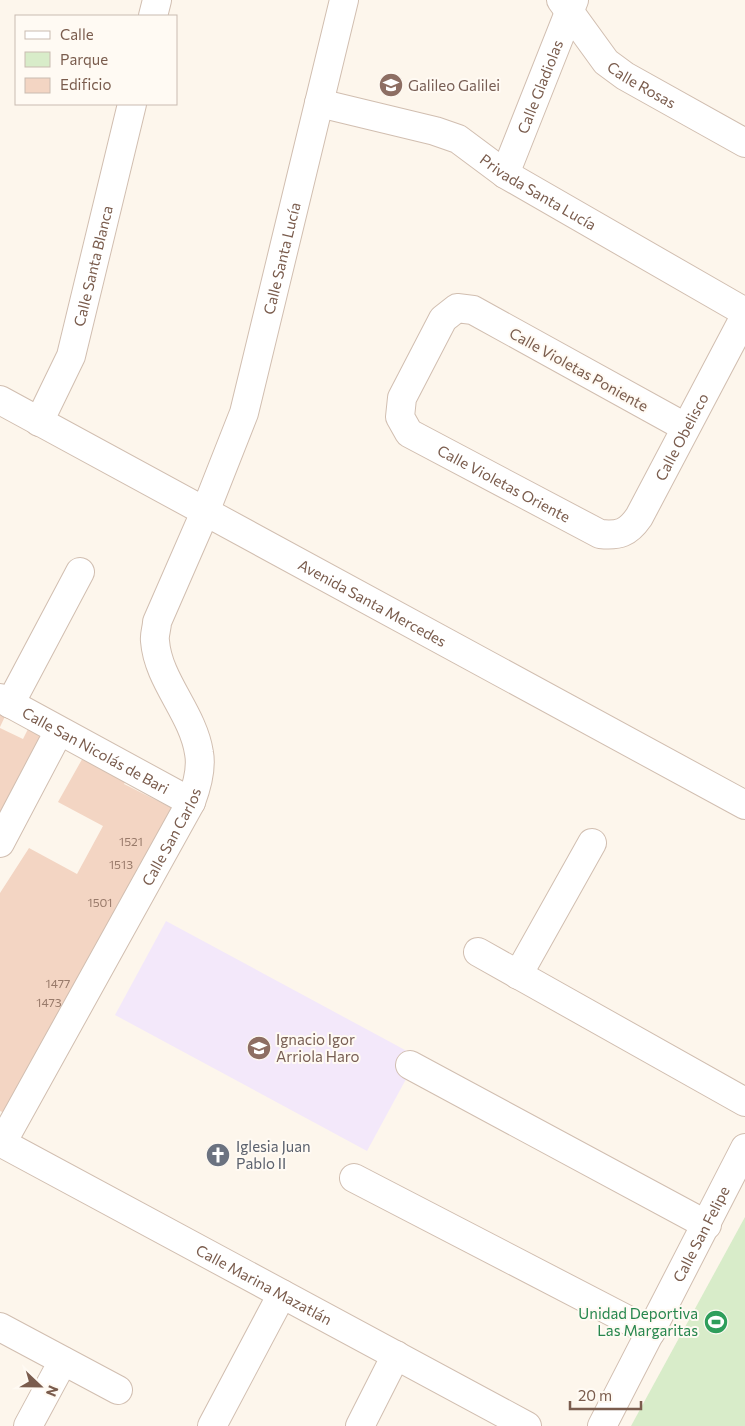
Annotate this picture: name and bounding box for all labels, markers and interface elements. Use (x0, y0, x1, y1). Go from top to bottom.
legend (15, 15, 178, 105)
text: Calle (60, 25, 94, 43)
street label: Calle Gladiolas (513, 37, 566, 136)
text: Parque (60, 50, 108, 68)
street label: Calle Rosas (604, 57, 679, 112)
school or university icon: Galileo Galilei (378, 72, 404, 98)
text: Edificio (60, 75, 111, 93)
place label: Galileo Galilei (408, 76, 500, 94)
street label: Privada Santa Lucía (477, 150, 600, 234)
street label: Calle Santa Lucía (259, 200, 304, 316)
street label: Calle Santa Blanca (69, 204, 116, 328)
street label: Calle Violetas Poniente (506, 323, 652, 415)
street label: Calle Obelisco (651, 390, 712, 484)
street label: Calle Violetas Oriente (435, 441, 574, 526)
street label: Avenida Santa Mercedes (295, 555, 450, 650)
street label: Calle San Nicolás de Bari (19, 703, 172, 797)
street label: Calle San Carlos (138, 786, 204, 889)
house number: 1521 (119, 834, 143, 848)
house number: 1513 (109, 857, 133, 871)
house number: 1501 (88, 895, 112, 909)
house number: 1477 (46, 976, 70, 990)
house number: 1473 (36, 995, 62, 1009)
place label: Ignacio Igor Arriola Haro (276, 1030, 360, 1065)
school or university icon: Ignacio Igor Arriola Haro (246, 1035, 272, 1061)
place label: Iglesia Juan Pablo II (236, 1137, 311, 1172)
church icon: Iglesia Juan Pablo II (205, 1142, 231, 1168)
street label: Calle San Felipe (669, 1183, 733, 1285)
street label: Calle Marina Mazatlán (193, 1240, 335, 1328)
place label: Unidad Deportiva Las Margaritas (578, 1304, 698, 1339)
sports icon: Unidad Deportiva Las Margaritas (703, 1309, 729, 1335)
north arrow (15, 1361, 65, 1411)
scale bar (570, 1378, 641, 1410)
text: N (43, 1383, 62, 1399)
text: 20 m (578, 1386, 612, 1404)

